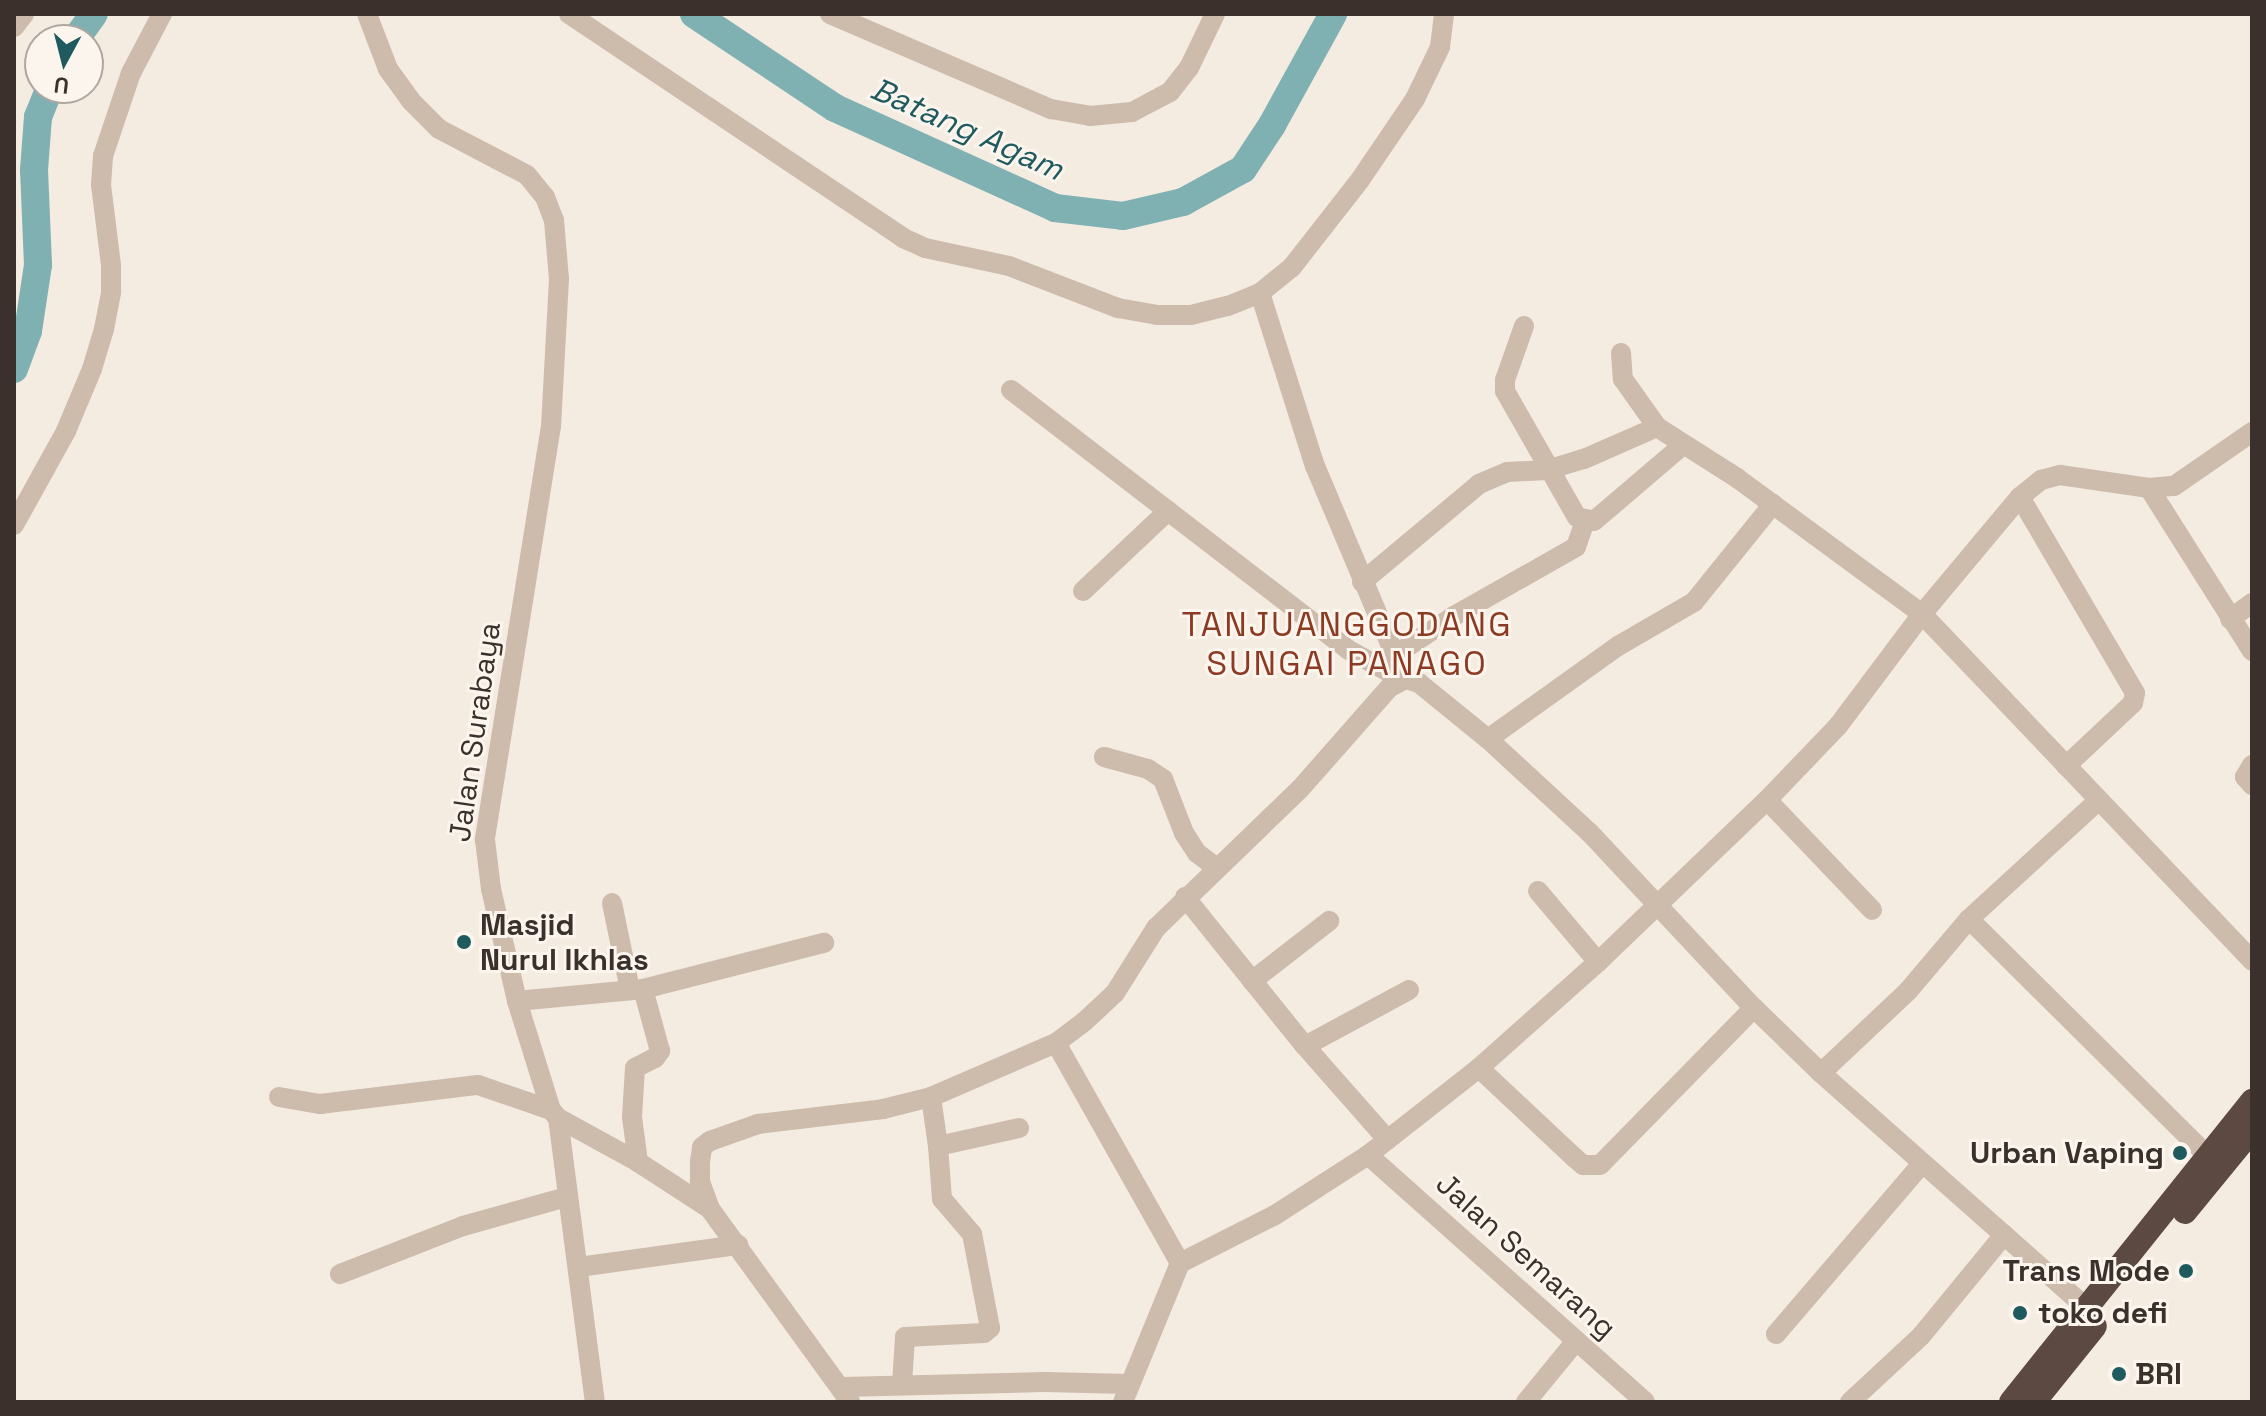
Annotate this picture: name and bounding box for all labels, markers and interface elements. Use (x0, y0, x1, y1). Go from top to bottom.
north arrow (24, 24, 104, 104)
water label: Batang Agam (865, 69, 1069, 189)
text: U (52, 71, 70, 101)
district label: TANJUANGGODANG SUNGAI PANAGO (1181, 604, 1513, 684)
street label: Jalan Surabaya (442, 620, 508, 844)
place label: Masjid Nurul Ikhlas (480, 907, 649, 978)
marker: Masjid Nurul Ikhlas (455, 933, 473, 951)
place label: Urban Vaping (1970, 1135, 2164, 1171)
marker: Urban Vaping (2171, 1144, 2189, 1162)
street label: Jalan Semarang (1429, 1166, 1623, 1346)
place label: Trans Mode (2002, 1253, 2170, 1289)
marker: Trans Mode (2177, 1262, 2195, 1280)
place label: toko defi (2038, 1295, 2168, 1331)
marker: toko defi (2009, 1302, 2031, 1324)
place label: BRI (2135, 1356, 2182, 1392)
marker: BRI (2110, 1365, 2128, 1383)

